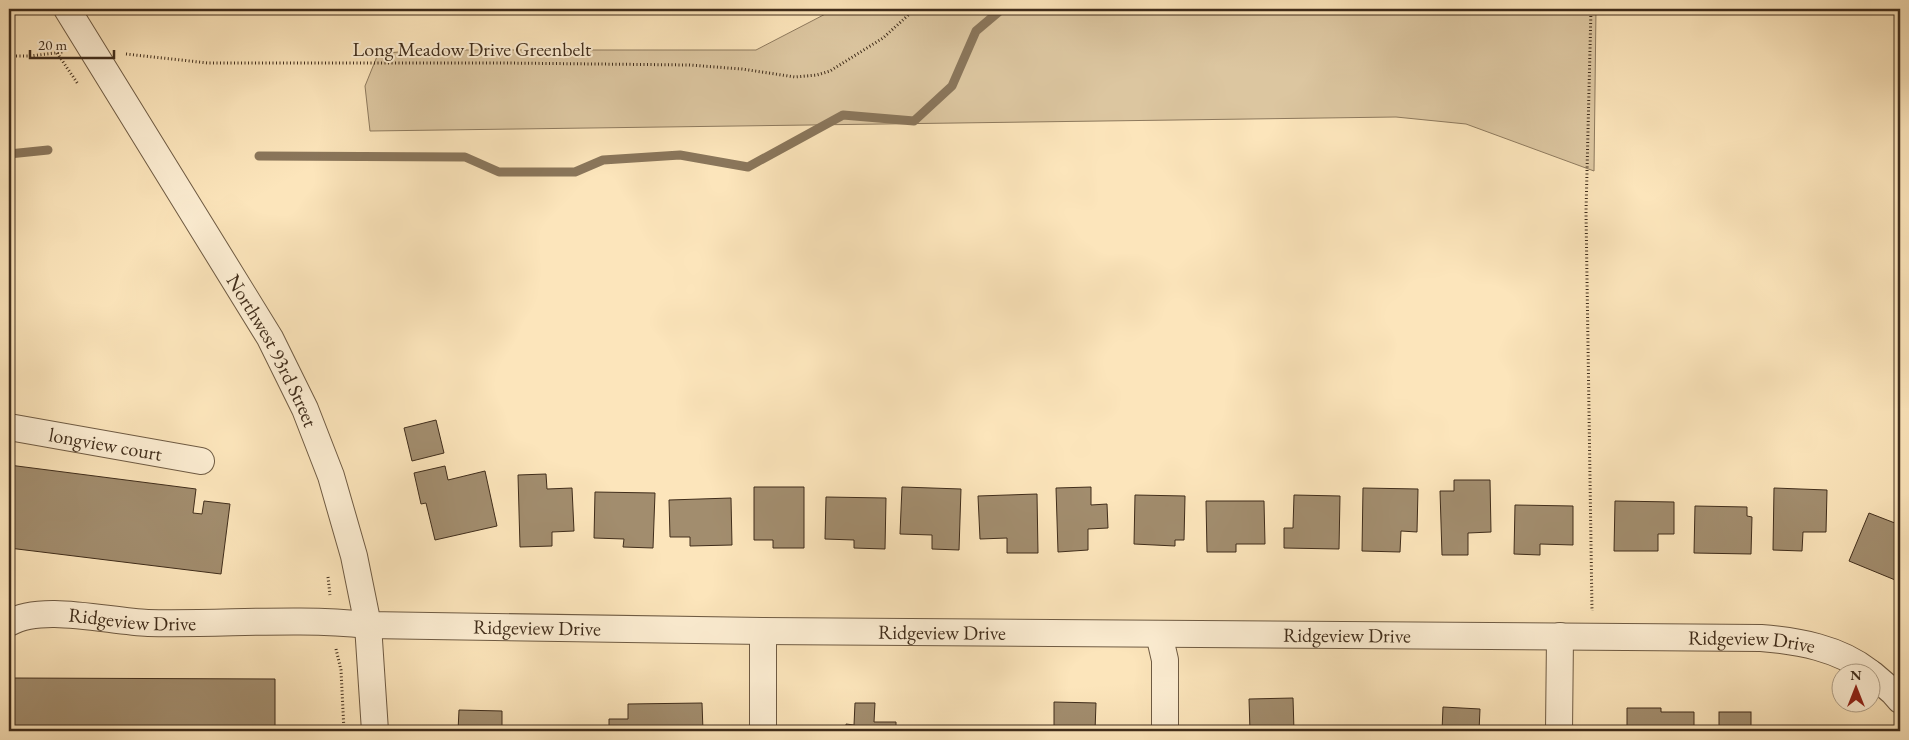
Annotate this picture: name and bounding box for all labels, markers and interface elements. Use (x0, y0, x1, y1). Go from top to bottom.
scale bar (30, 28, 114, 60)
text: 20 m (38, 35, 67, 54)
street label: Long Meadow Drive Greenbelt (353, 36, 592, 62)
street label: Northwest 93rd Street (221, 269, 324, 432)
street label: longview court (47, 421, 165, 467)
street label: Ridgeview Drive (68, 601, 196, 636)
street label: Ridgeview Drive (473, 614, 601, 642)
street label: Ridgeview Drive (878, 619, 1006, 646)
street label: Ridgeview Drive (1283, 622, 1411, 649)
street label: Ridgeview Drive (1688, 624, 1818, 659)
north arrow (1832, 662, 1882, 712)
text: N (1850, 666, 1862, 684)

